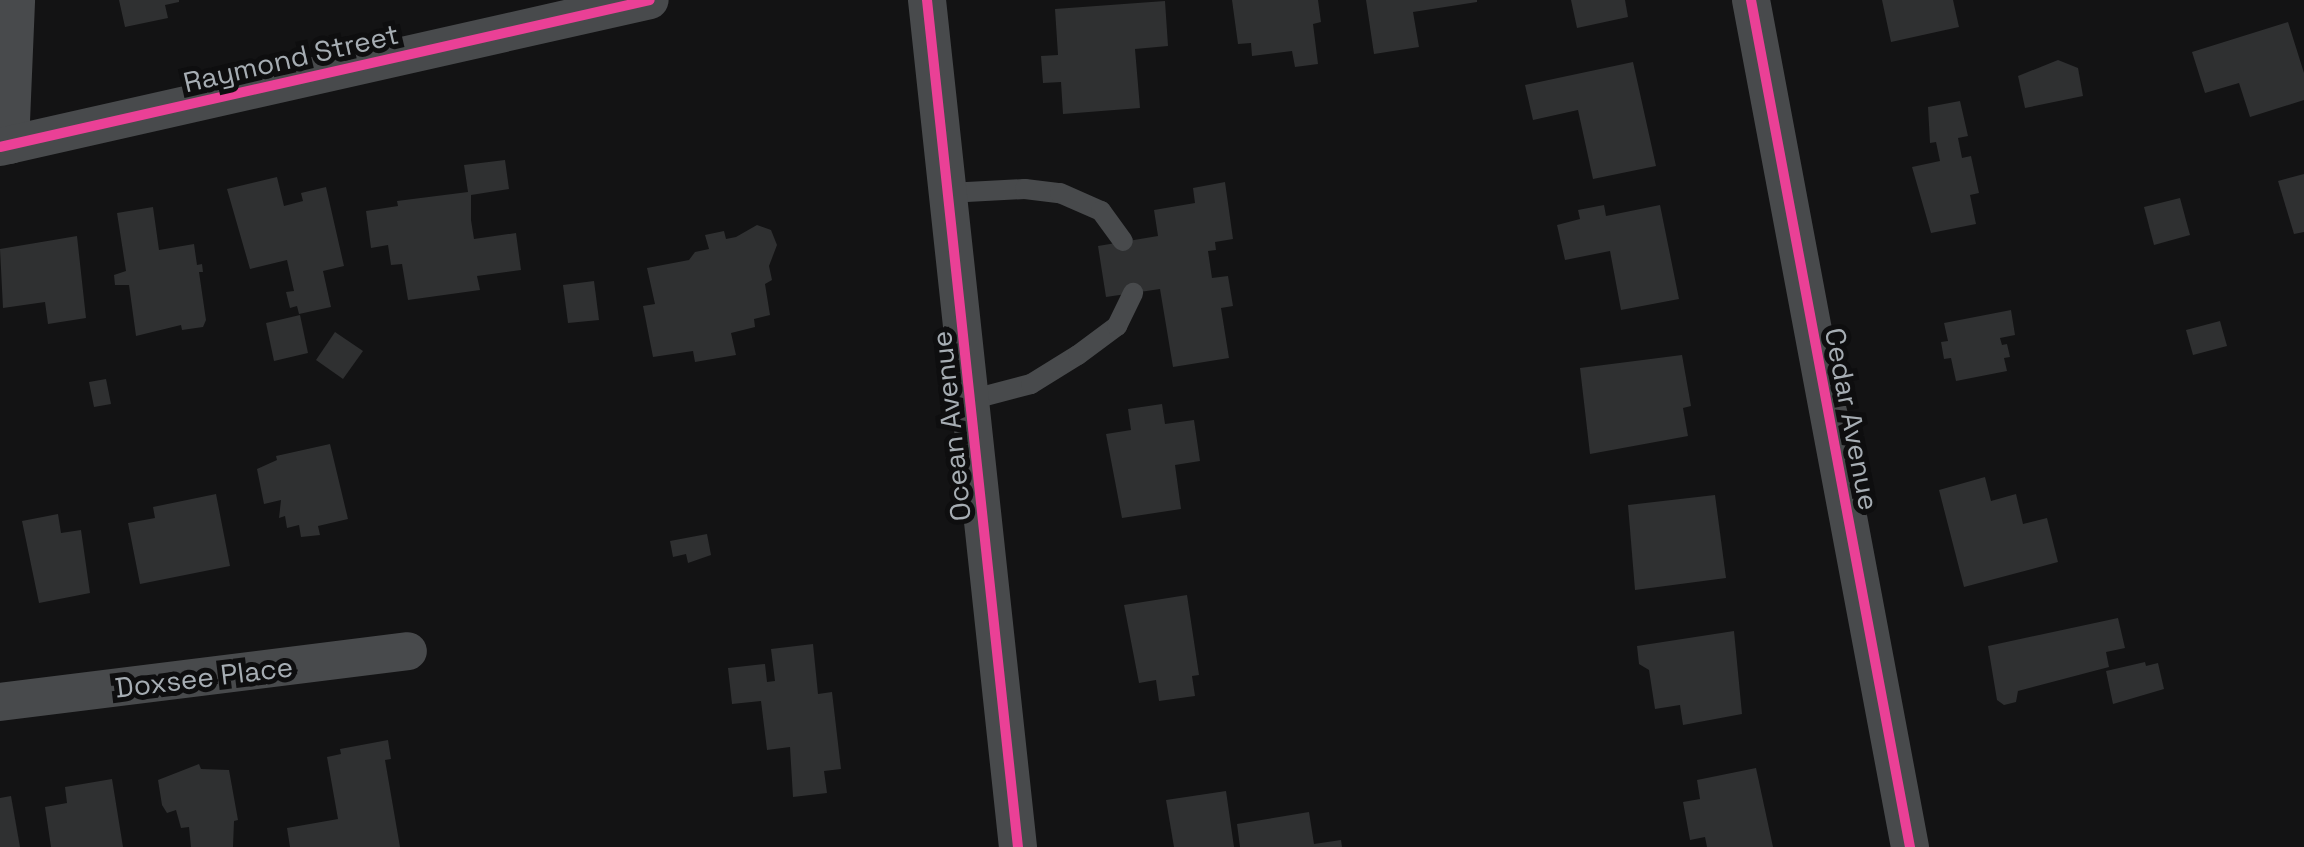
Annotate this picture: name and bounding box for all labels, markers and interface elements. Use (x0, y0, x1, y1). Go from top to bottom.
street label: Raymond Street (180, 17, 402, 99)
street label: Cedar Avenue (1818, 325, 1886, 513)
street label: Ocean Avenue (924, 329, 978, 523)
street label: Doxsee Place (113, 649, 295, 705)

